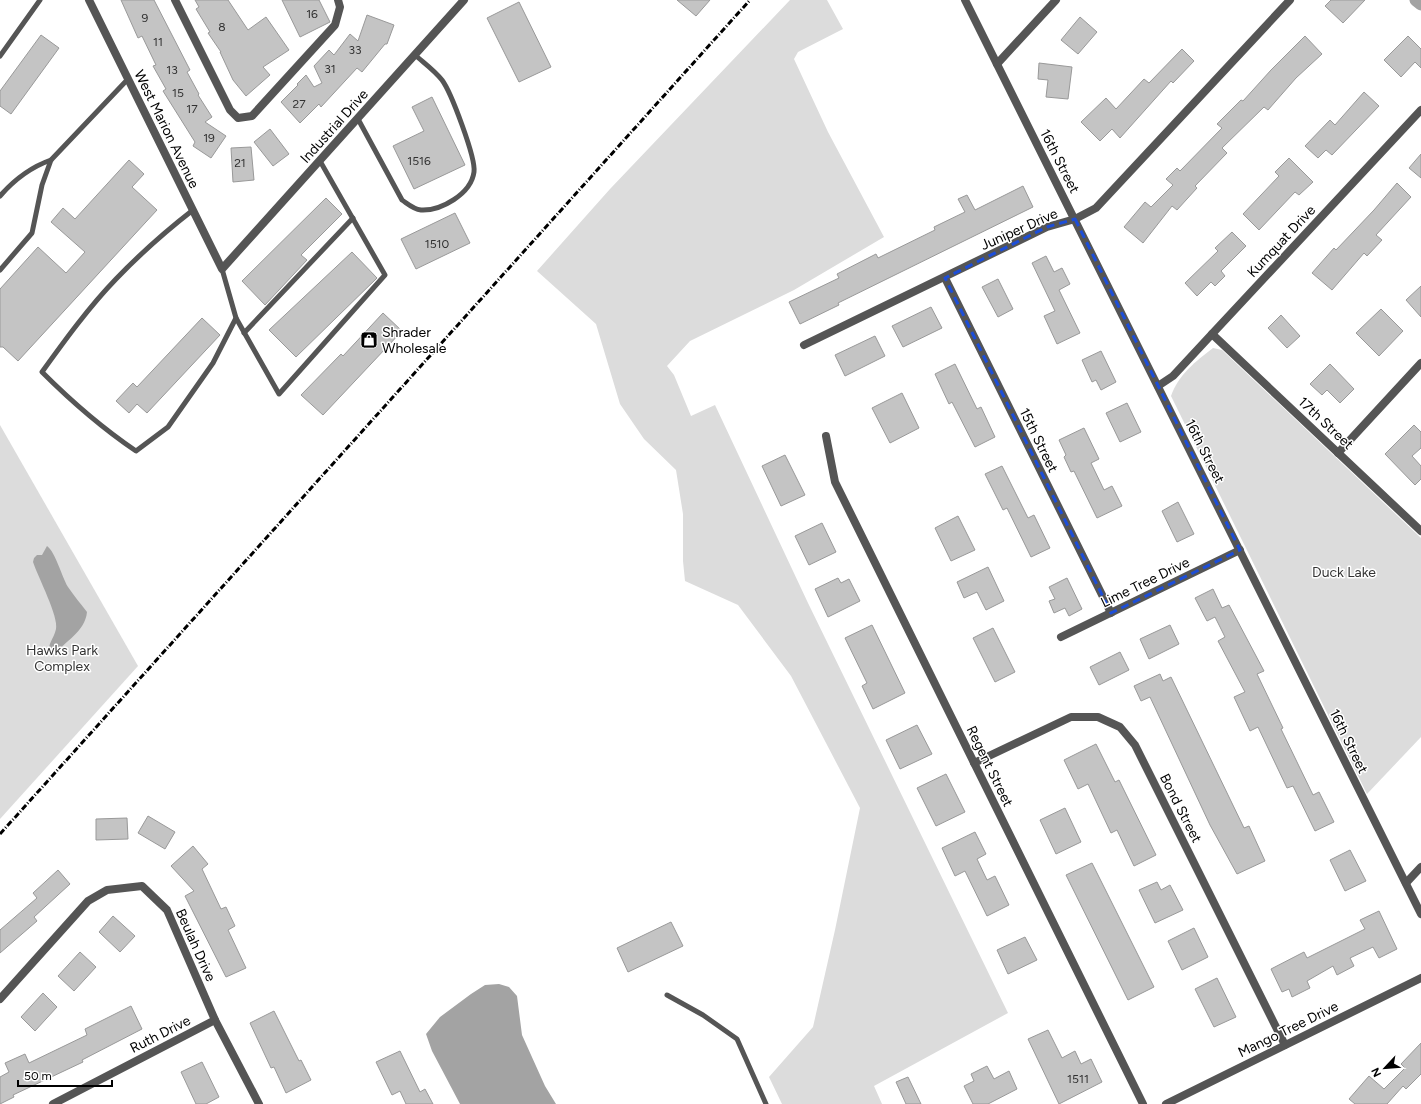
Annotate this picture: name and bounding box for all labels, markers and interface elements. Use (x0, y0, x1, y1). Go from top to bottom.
house number: 16 (306, 7, 318, 21)
house number: 9 (142, 11, 149, 25)
house number: 8 (218, 20, 226, 34)
house number: 11 (153, 35, 163, 49)
house number: 33 (348, 43, 362, 57)
house number: 31 (324, 62, 336, 76)
house number: 13 (166, 63, 178, 77)
street label: West Marion Avenue (131, 67, 203, 191)
house number: 15 (172, 86, 184, 100)
street label: Industrial Drive (297, 86, 372, 167)
house number: 27 (292, 97, 306, 111)
house number: 17 (186, 102, 198, 116)
street label: 16th Street (1036, 126, 1083, 196)
house number: 19 (203, 131, 215, 145)
house number: 1516 (407, 154, 431, 168)
house number: 21 (234, 156, 246, 170)
street label: Kumquat Drive (1244, 201, 1319, 281)
street label: Juniper Drive (978, 205, 1061, 254)
house number: 1510 (425, 237, 450, 251)
place label: Shrader Wholesale (382, 324, 447, 357)
shop icon: Shrader Wholesale (359, 330, 379, 350)
street label: 17th Street (1295, 394, 1357, 453)
street label: 15th Street (1016, 405, 1061, 475)
street label: 16th Street (1181, 416, 1228, 486)
street label: Lime Tree Drive (1098, 554, 1193, 611)
park label: Duck Lake (1312, 564, 1376, 581)
park label: Hawks Park Complex (26, 642, 98, 675)
street label: 16th Street (1326, 706, 1371, 776)
street label: Regent Street (963, 723, 1016, 810)
street label: Bond Street (1156, 771, 1205, 846)
street label: Beulah Drive (172, 906, 219, 985)
street label: Mango Tree Drive (1235, 998, 1341, 1061)
street label: Ruth Drive (127, 1012, 194, 1057)
north arrow (1365, 1048, 1405, 1088)
scale bar (18, 1062, 112, 1088)
text: N (1369, 1065, 1384, 1079)
text: 50 m (24, 1069, 52, 1083)
house number: 1511 (1067, 1072, 1089, 1086)

